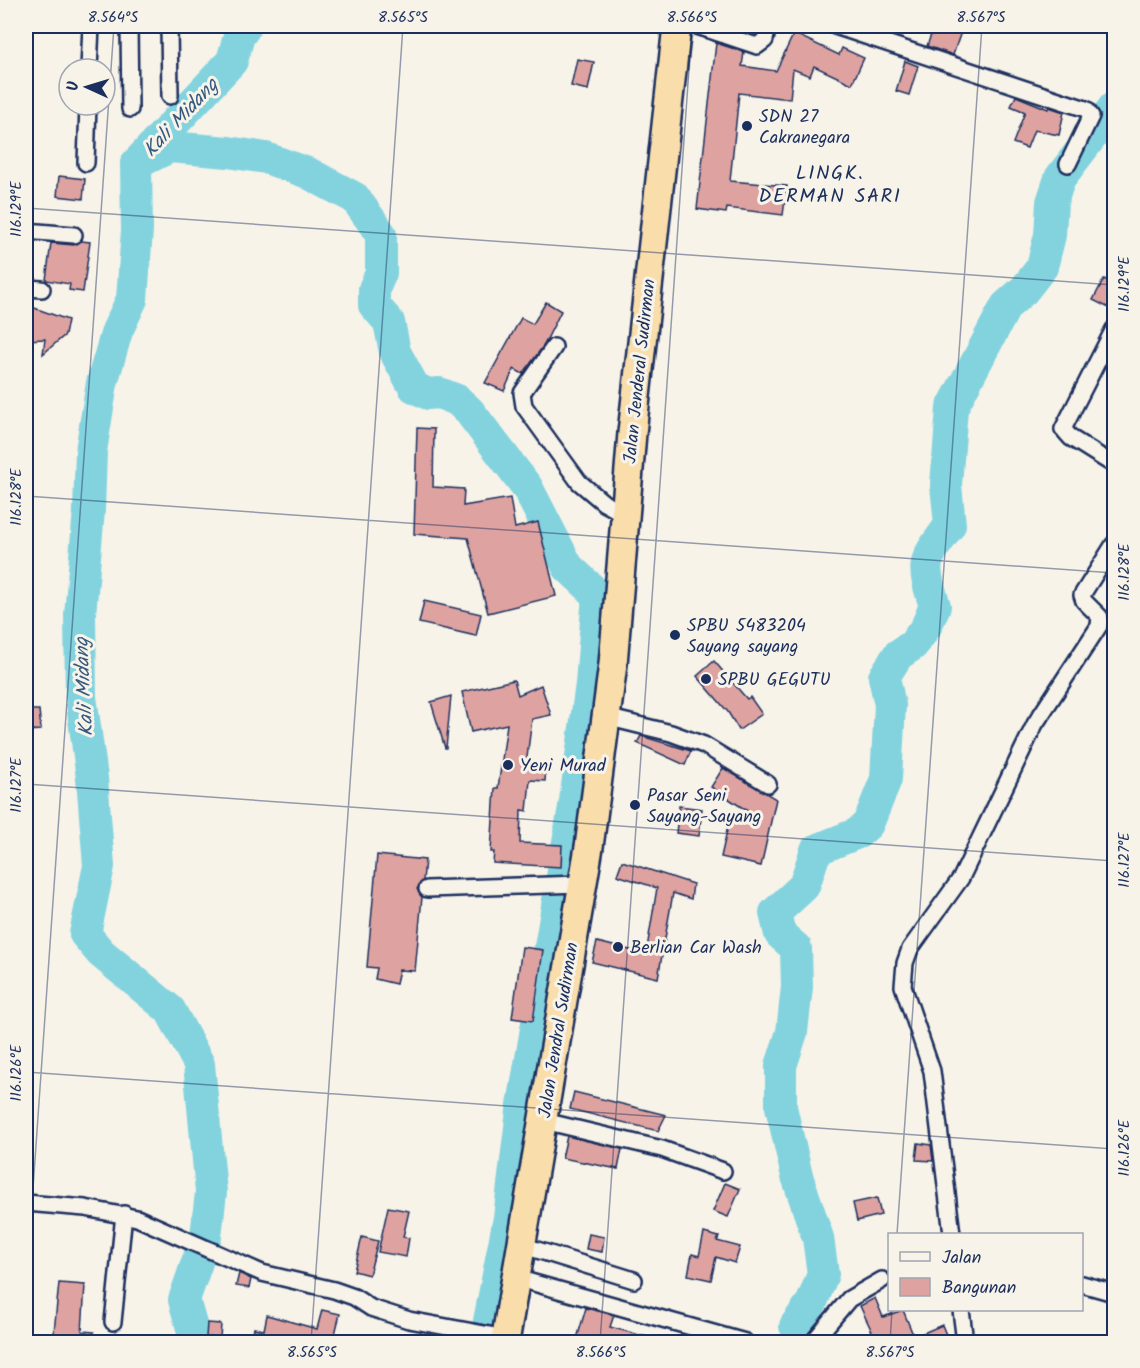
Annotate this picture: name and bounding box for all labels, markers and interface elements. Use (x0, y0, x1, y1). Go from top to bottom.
text: 8.564°S (88, 6, 138, 30)
text: 8.565°S (378, 6, 428, 30)
text: 8.566°S (667, 6, 717, 30)
text: 8.567°S (957, 6, 1006, 30)
north arrow (57, 57, 117, 117)
water label: Kali Midang (136, 70, 228, 165)
text: U (61, 80, 86, 92)
place label: SDN 27 Cakranegara (759, 103, 850, 153)
marker: SDN 27 Cakranegara (740, 119, 754, 133)
district label: LINGK. DERMAN SARI (759, 158, 901, 213)
text: 116.129°E (5, 180, 29, 237)
text: 116.129°E (1113, 255, 1137, 312)
street label: Jalan Jenderal Sudirman (616, 277, 665, 465)
text: 116.128°E (5, 467, 29, 526)
text: 116.128°E (1113, 542, 1137, 601)
place label: SPBU 5483204 Sayang sayang (687, 612, 806, 662)
marker: SPBU 5483204 Sayang sayang (668, 628, 682, 642)
water label: Kali Midang (66, 635, 104, 737)
place label: SPBU GEGUTU (718, 666, 831, 695)
marker: SPBU GEGUTU (699, 672, 713, 686)
place label: Yeni Murad (520, 752, 607, 781)
text: 116.127°E (5, 756, 29, 813)
marker: Yeni Murad (501, 758, 515, 772)
place label: Pasar Seni Sayang-Sayang (647, 782, 761, 832)
marker: Pasar Seni Sayang-Sayang (628, 798, 642, 812)
text: 116.127°E (1113, 831, 1137, 888)
place label: Berlian Car Wash (630, 934, 762, 963)
street label: Jalan Jendral Sudirman (531, 940, 588, 1120)
marker: Berlian Car Wash (611, 940, 625, 954)
text: 116.126°E (5, 1043, 29, 1101)
text: 116.126°E (1113, 1118, 1137, 1176)
legend (888, 1233, 1083, 1311)
text: Jalan (942, 1244, 981, 1273)
text: Bangunan (942, 1274, 1016, 1303)
text: 8.565°S (287, 1341, 337, 1365)
text: 8.566°S (576, 1341, 626, 1365)
text: 8.567°S (866, 1341, 915, 1365)

